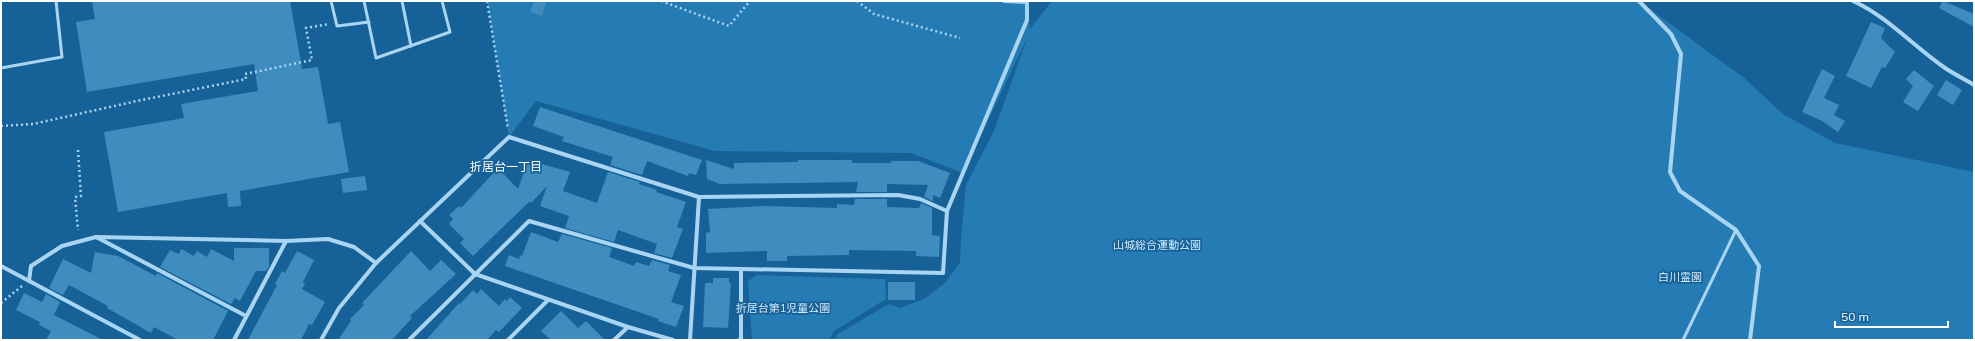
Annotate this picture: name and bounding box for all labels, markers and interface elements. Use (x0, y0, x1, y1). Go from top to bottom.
district label: 折居台一丁目 (470, 159, 542, 174)
park label: 山城総合運動公園 (1113, 238, 1201, 252)
park label: 白川霊園 (1658, 270, 1702, 284)
park label: 折居台第1児童公園 (736, 301, 830, 315)
scale bar (1835, 303, 1948, 329)
text: 50 m (1841, 309, 1869, 324)

